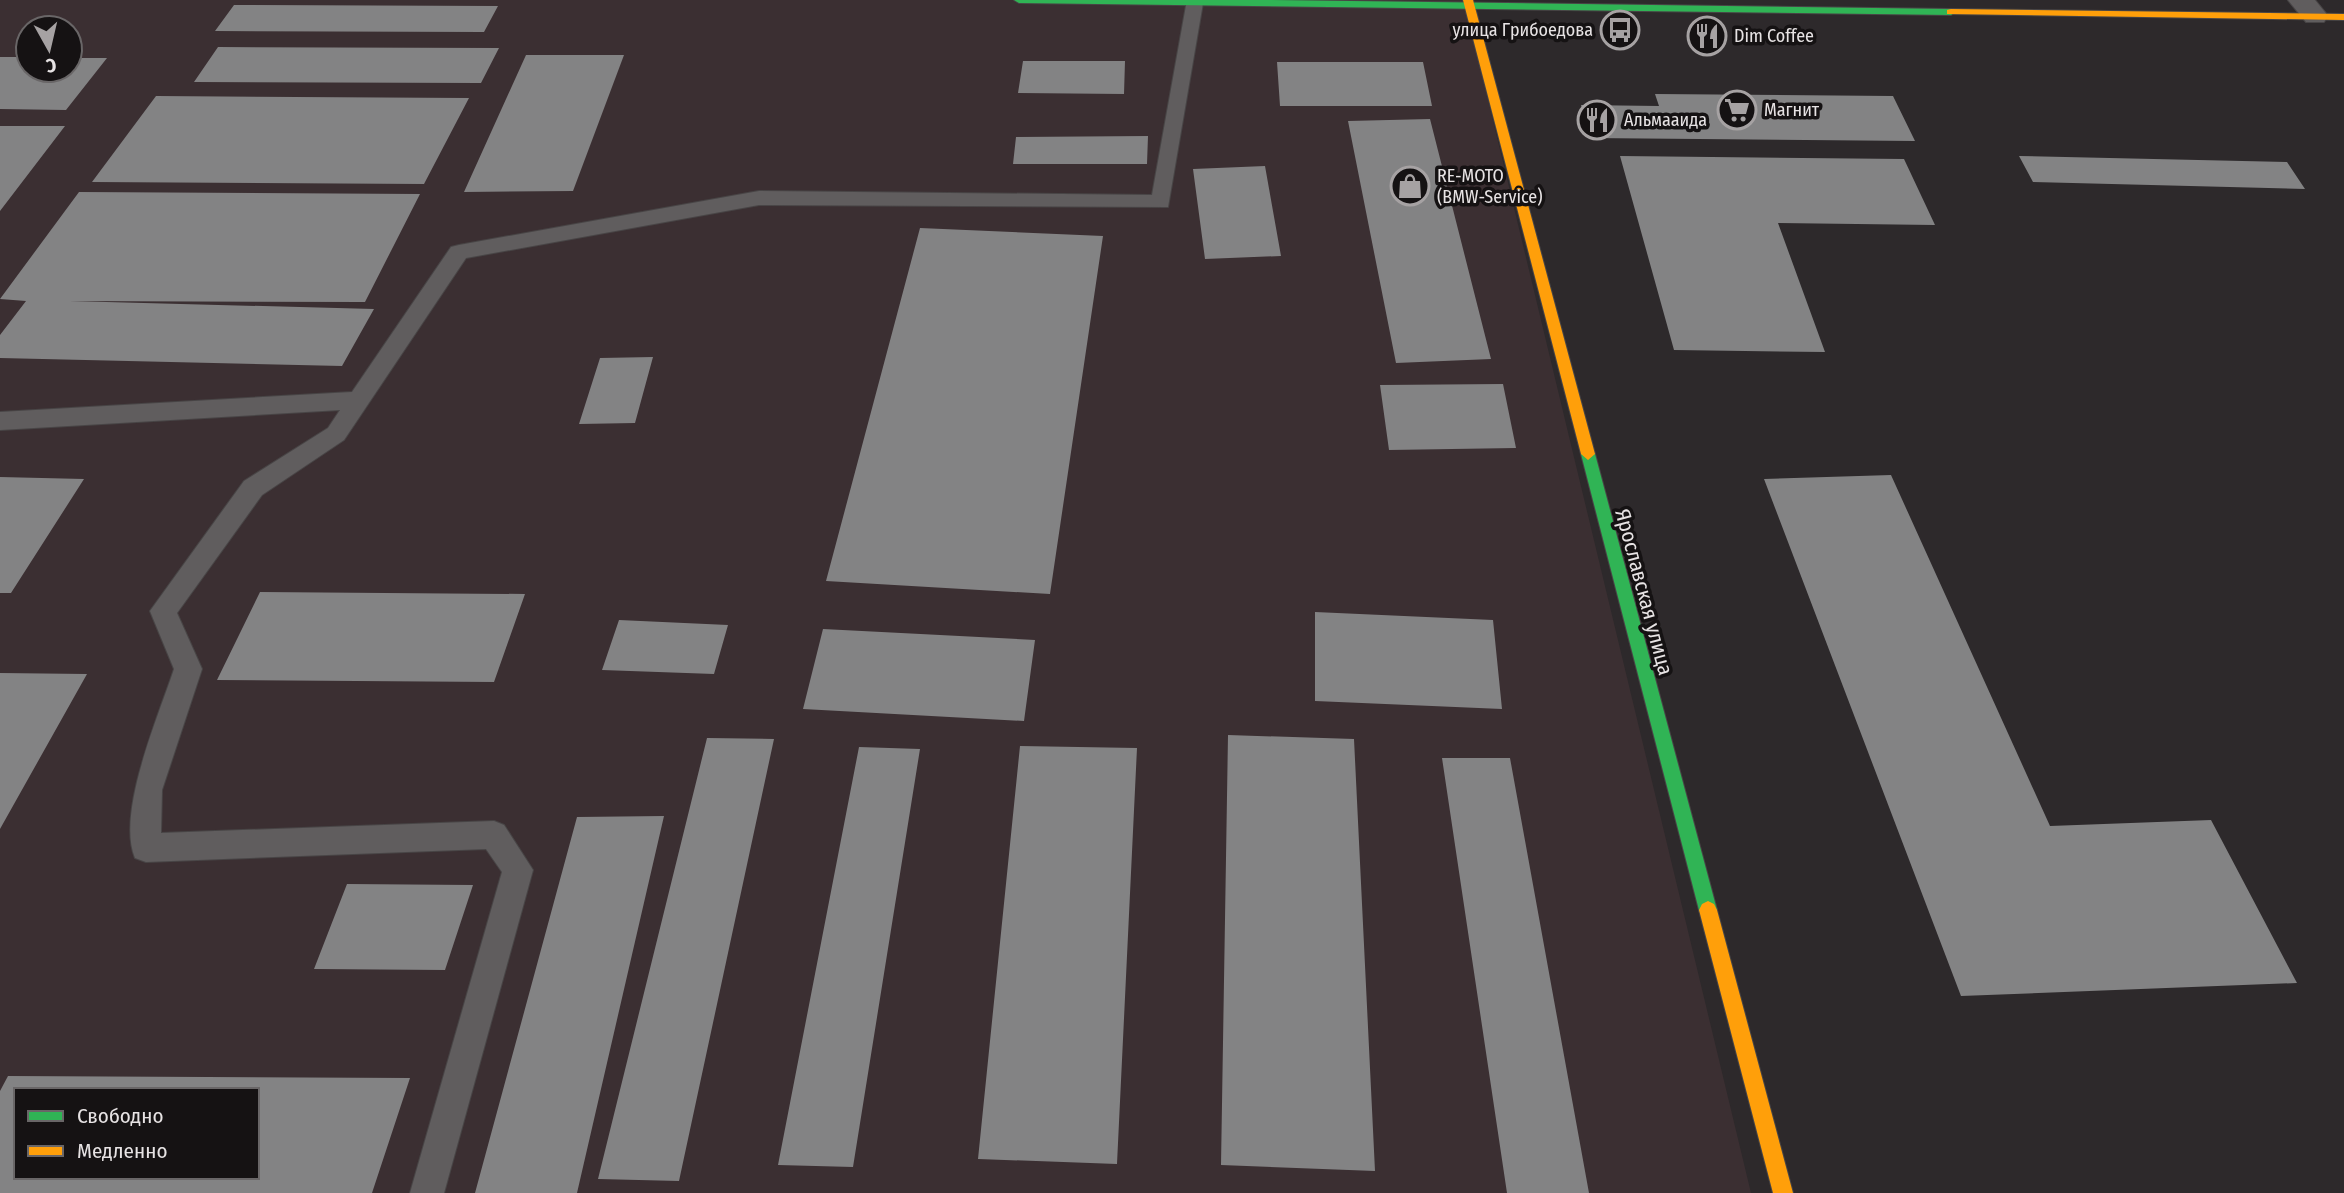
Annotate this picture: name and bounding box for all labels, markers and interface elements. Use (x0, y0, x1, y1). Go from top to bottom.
bus stop icon: улица Грибоедова (1599, 9, 1641, 51)
north arrow (14, 14, 84, 84)
restaurant icon: Dim Coffee (1686, 15, 1728, 57)
place label: улица Грибоедова (1452, 19, 1593, 41)
place label: Dim Coffee (1734, 25, 1814, 47)
text: С (45, 53, 58, 77)
supermarket icon: Магнит (1716, 89, 1758, 131)
restaurant icon: Альмааида (1576, 99, 1618, 141)
place label: Магнит (1764, 99, 1820, 121)
place label: Альмааида (1624, 109, 1707, 131)
shop icon: RE-MOTO (BMW-Service) (1389, 165, 1431, 207)
place label: RE-MOTO (BMW-Service) (1437, 165, 1543, 208)
street label: Ярославская улица (1609, 506, 1679, 678)
legend (14, 1088, 259, 1179)
text: Свободно (77, 1103, 163, 1129)
text: Медленно (77, 1138, 167, 1164)

